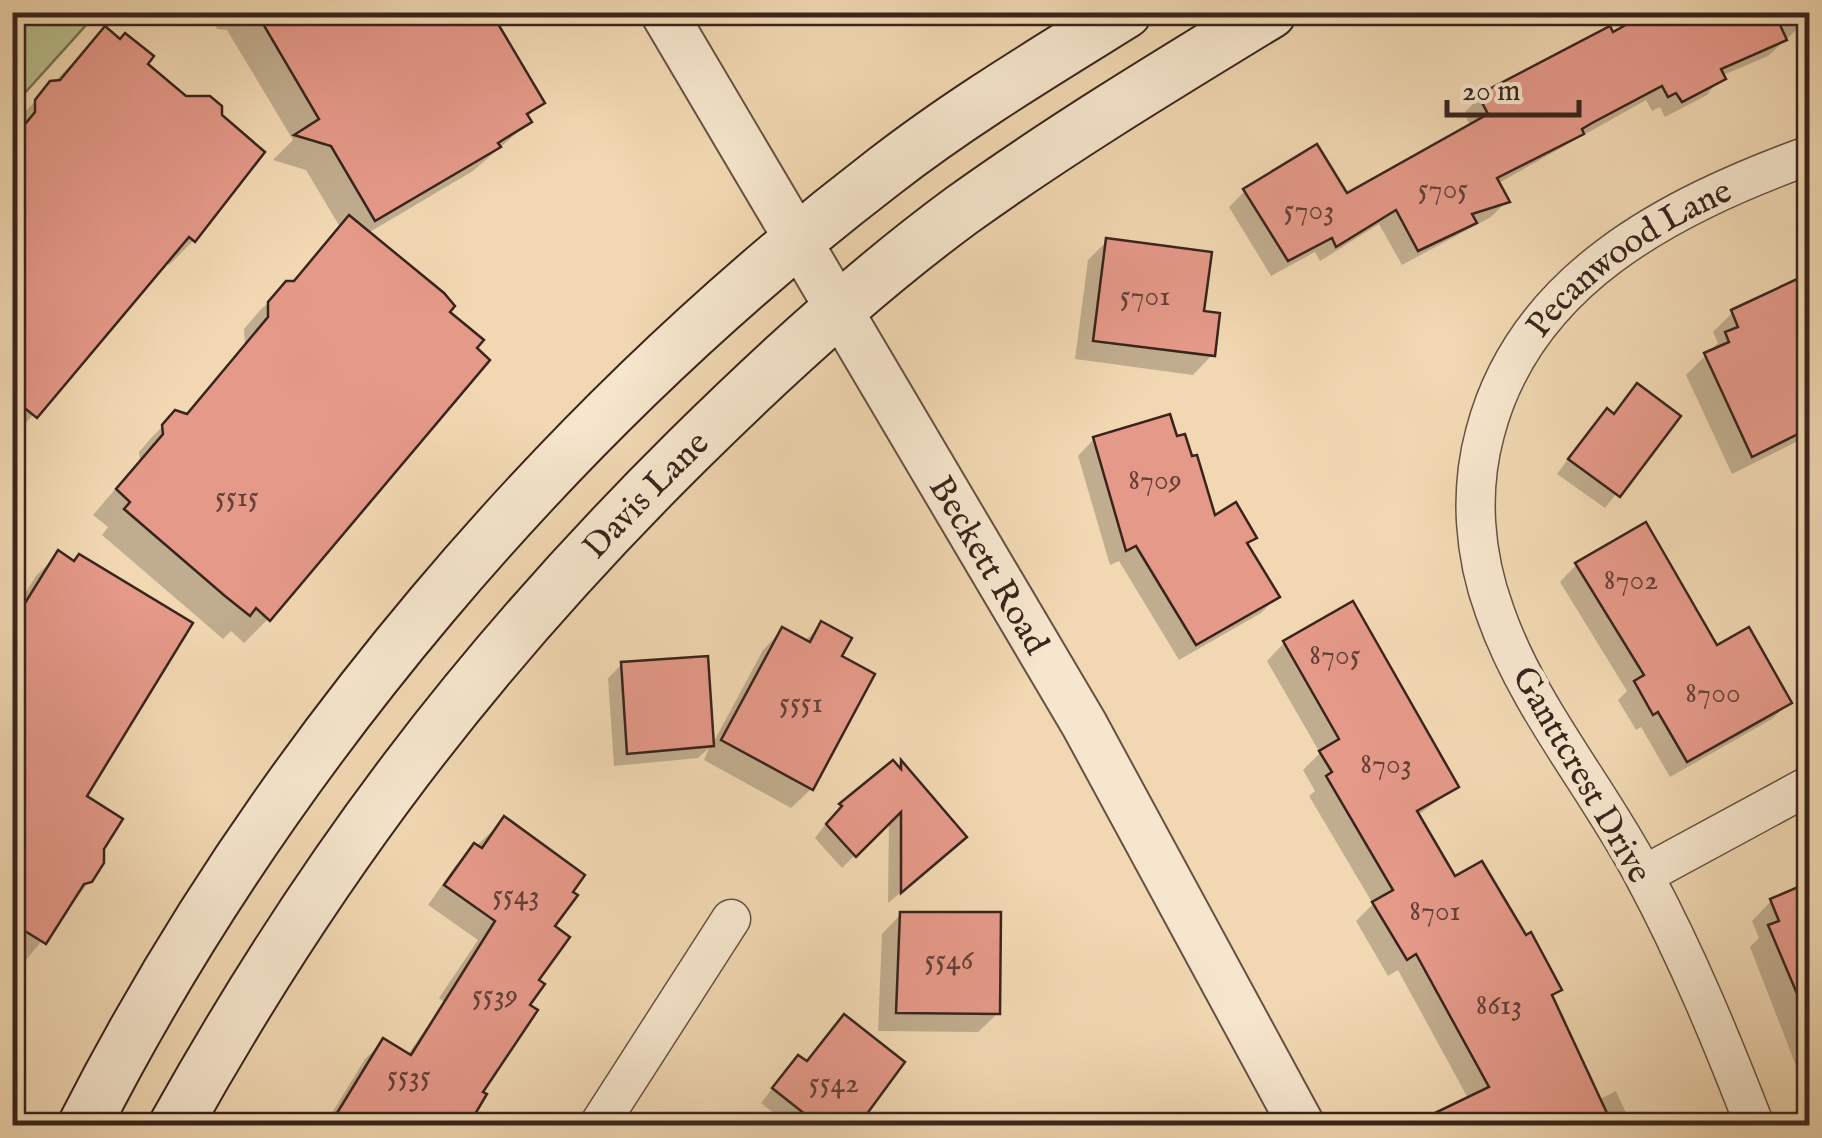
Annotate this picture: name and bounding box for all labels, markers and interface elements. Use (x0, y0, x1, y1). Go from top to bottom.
scale bar (1447, 55, 1580, 117)
text: 20 m (1462, 73, 1521, 111)
street label: Pecanwood Lane (1517, 169, 1739, 347)
house number: 5705 (1418, 171, 1468, 209)
house number: 5703 (1284, 192, 1334, 230)
house number: 5701 (1120, 278, 1170, 316)
street label: Davis Lane (574, 422, 719, 570)
house number: 8709 (1128, 462, 1182, 500)
street label: Beckett Road (917, 469, 1058, 664)
house number: 5515 (215, 479, 259, 517)
house number: 8702 (1604, 562, 1658, 600)
house number: 8705 (1309, 637, 1361, 675)
street label: Ganttcrest Drive (1501, 659, 1661, 892)
house number: 8700 (1685, 675, 1741, 713)
house number: 5551 (779, 685, 823, 723)
house number: 8703 (1360, 746, 1412, 784)
house number: 5543 (492, 877, 540, 915)
house number: 8701 (1409, 893, 1461, 931)
house number: 5546 (925, 942, 975, 980)
house number: 5539 (472, 977, 518, 1015)
house number: 8613 (1476, 987, 1522, 1025)
house number: 5535 (387, 1058, 431, 1096)
house number: 5542 (809, 1065, 859, 1103)

